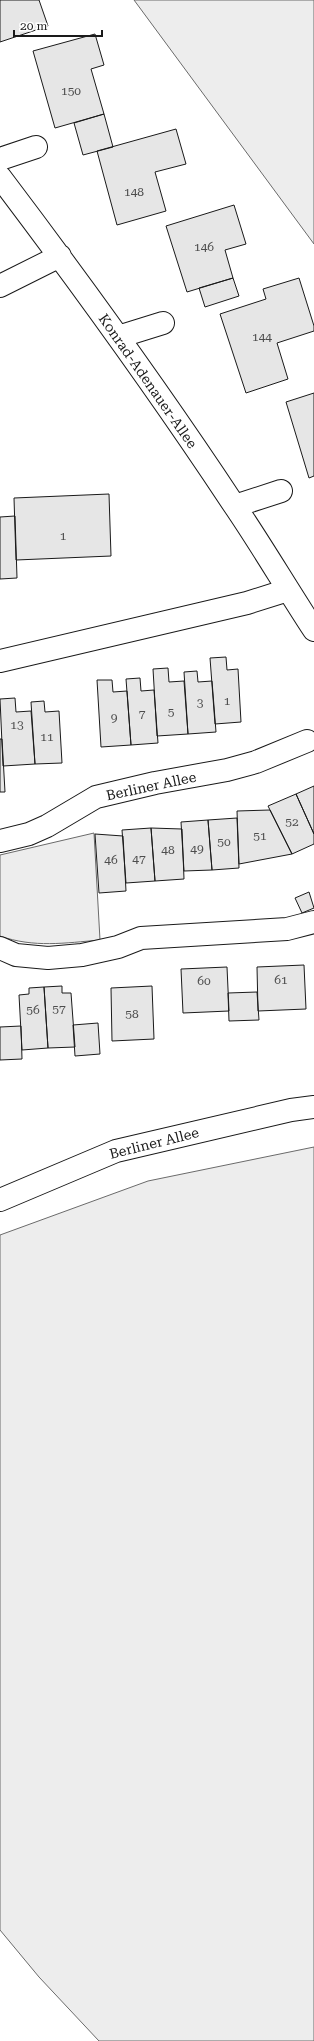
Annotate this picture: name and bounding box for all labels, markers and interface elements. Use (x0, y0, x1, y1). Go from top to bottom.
scale bar (14, 12, 102, 38)
text: 20 m (20, 19, 47, 33)
house number: 150 (61, 84, 81, 98)
house number: 148 (124, 185, 144, 199)
house number: 146 (194, 240, 214, 254)
street label: Konrad-Adenauer-Allee (96, 311, 201, 451)
house number: 144 (252, 330, 272, 344)
house number: 1 (60, 529, 67, 543)
house number: 1 (224, 694, 231, 708)
house number: 3 (197, 696, 204, 710)
house number: 5 (168, 705, 175, 719)
house number: 7 (139, 707, 146, 721)
house number: 9 (111, 711, 118, 725)
house number: 13 (10, 718, 24, 732)
house number: 11 (40, 730, 54, 744)
street label: Berliner Allee (104, 769, 198, 803)
house number: 52 (285, 815, 299, 829)
house number: 51 (253, 829, 267, 843)
house number: 50 (217, 835, 231, 849)
house number: 49 (190, 842, 204, 856)
house number: 48 (161, 843, 175, 857)
house number: 47 (132, 852, 146, 866)
house number: 46 (104, 853, 118, 867)
house number: 61 (274, 973, 288, 987)
house number: 60 (197, 974, 211, 988)
house number: 57 (52, 1002, 66, 1016)
house number: 56 (26, 1003, 40, 1017)
house number: 58 (125, 1007, 139, 1021)
street label: Berliner Allee (108, 1124, 201, 1162)

